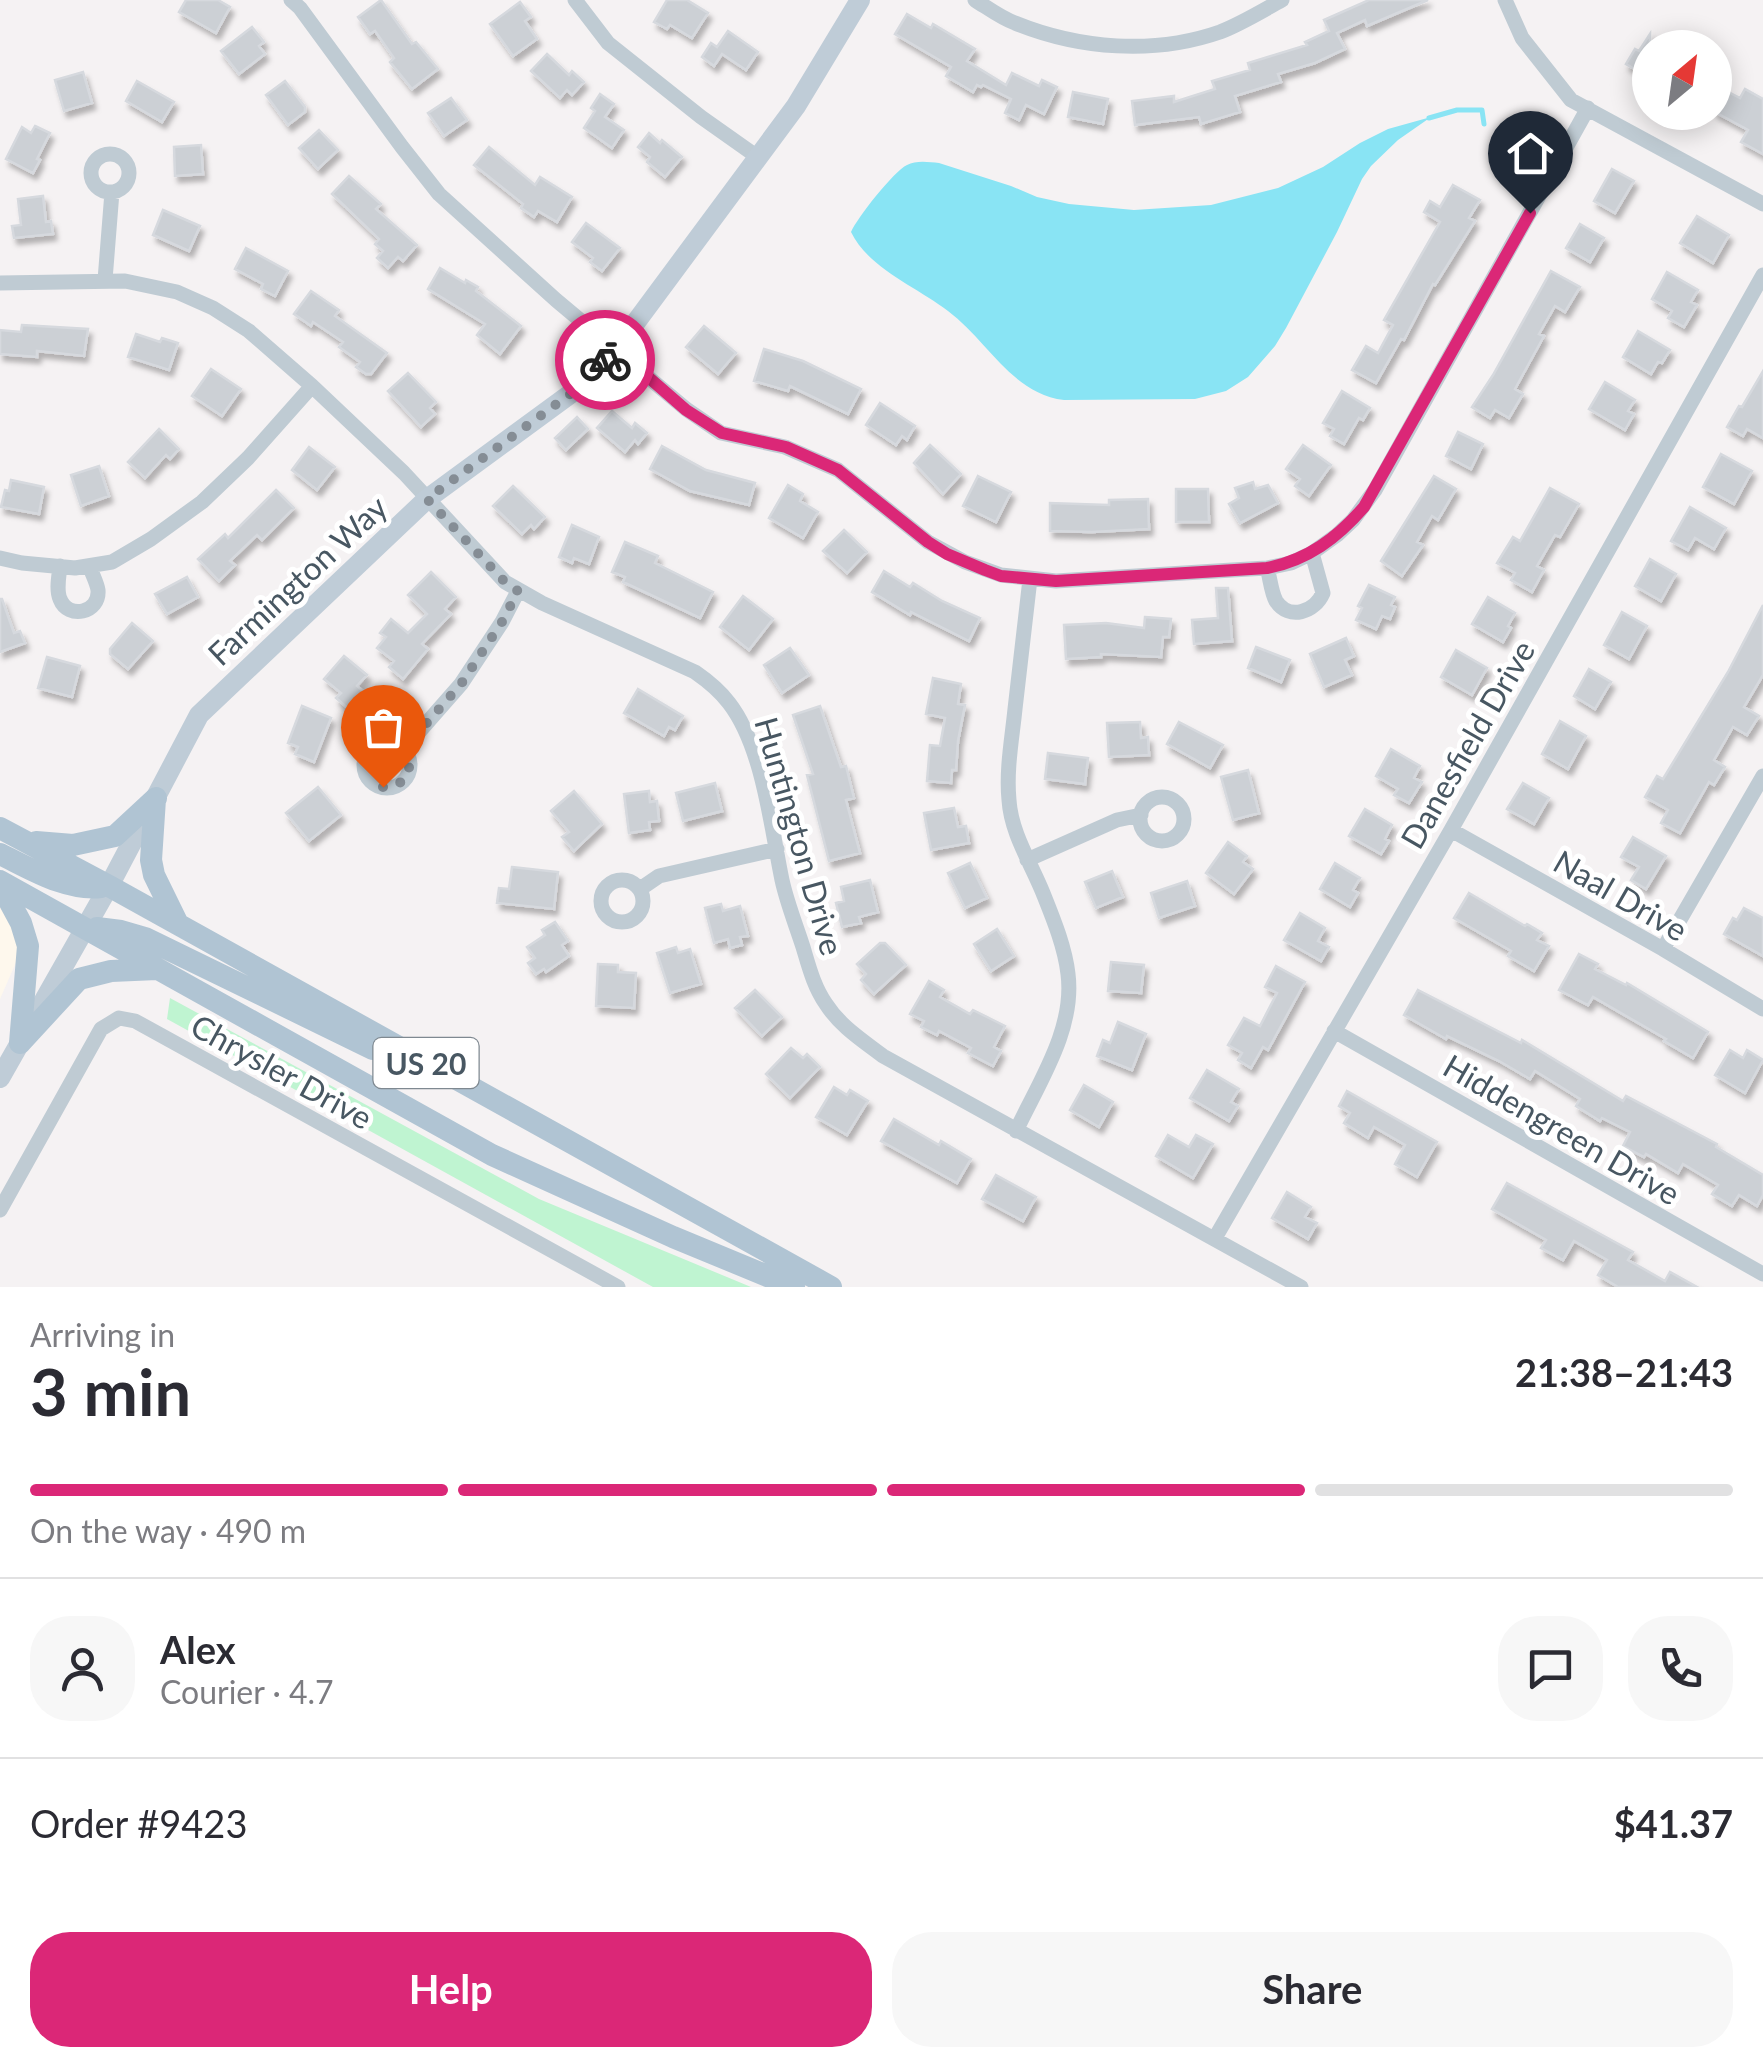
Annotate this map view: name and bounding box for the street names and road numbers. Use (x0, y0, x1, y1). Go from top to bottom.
street label: Farmington Way (199, 487, 395, 673)
street label: Danesfield Drive (1392, 633, 1542, 855)
street label: Huntington Drive (747, 713, 853, 959)
street label: Naal Drive (1547, 841, 1695, 949)
street label: Chrysler Drive (185, 1005, 379, 1137)
road number: US 20 (374, 1038, 478, 1088)
street label: Hiddengreen Drive (1437, 1046, 1687, 1212)

